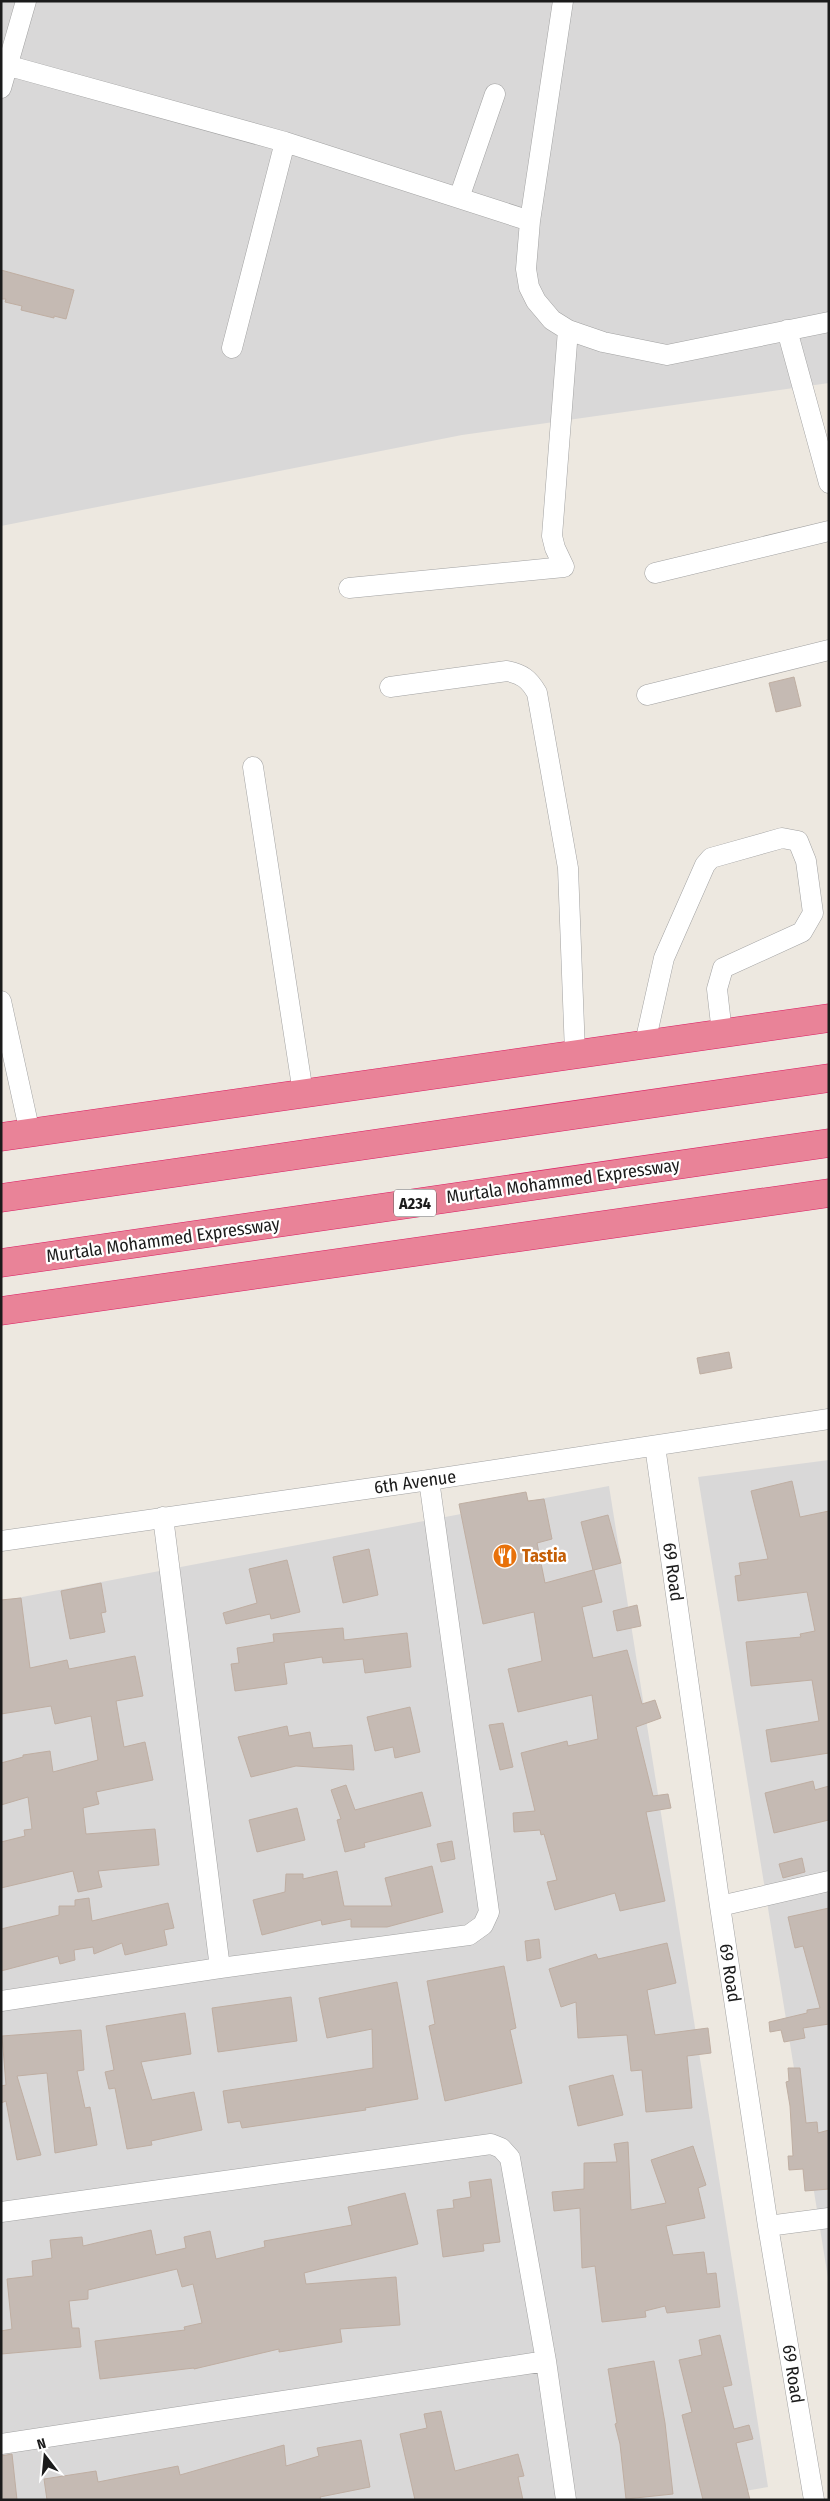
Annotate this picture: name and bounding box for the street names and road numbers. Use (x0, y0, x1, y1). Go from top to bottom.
street label: Murtala Mohammed Expressway (445, 1154, 681, 1208)
road number: A234 (394, 1190, 436, 1216)
street label: Murtala Mohammed Expressway (45, 1213, 281, 1267)
street label: 6th Avenue (373, 1465, 458, 1499)
street label: 69 Road (658, 1541, 688, 1603)
street label: 69 Road (715, 1942, 745, 2004)
street label: 69 Road (778, 2343, 808, 2405)

